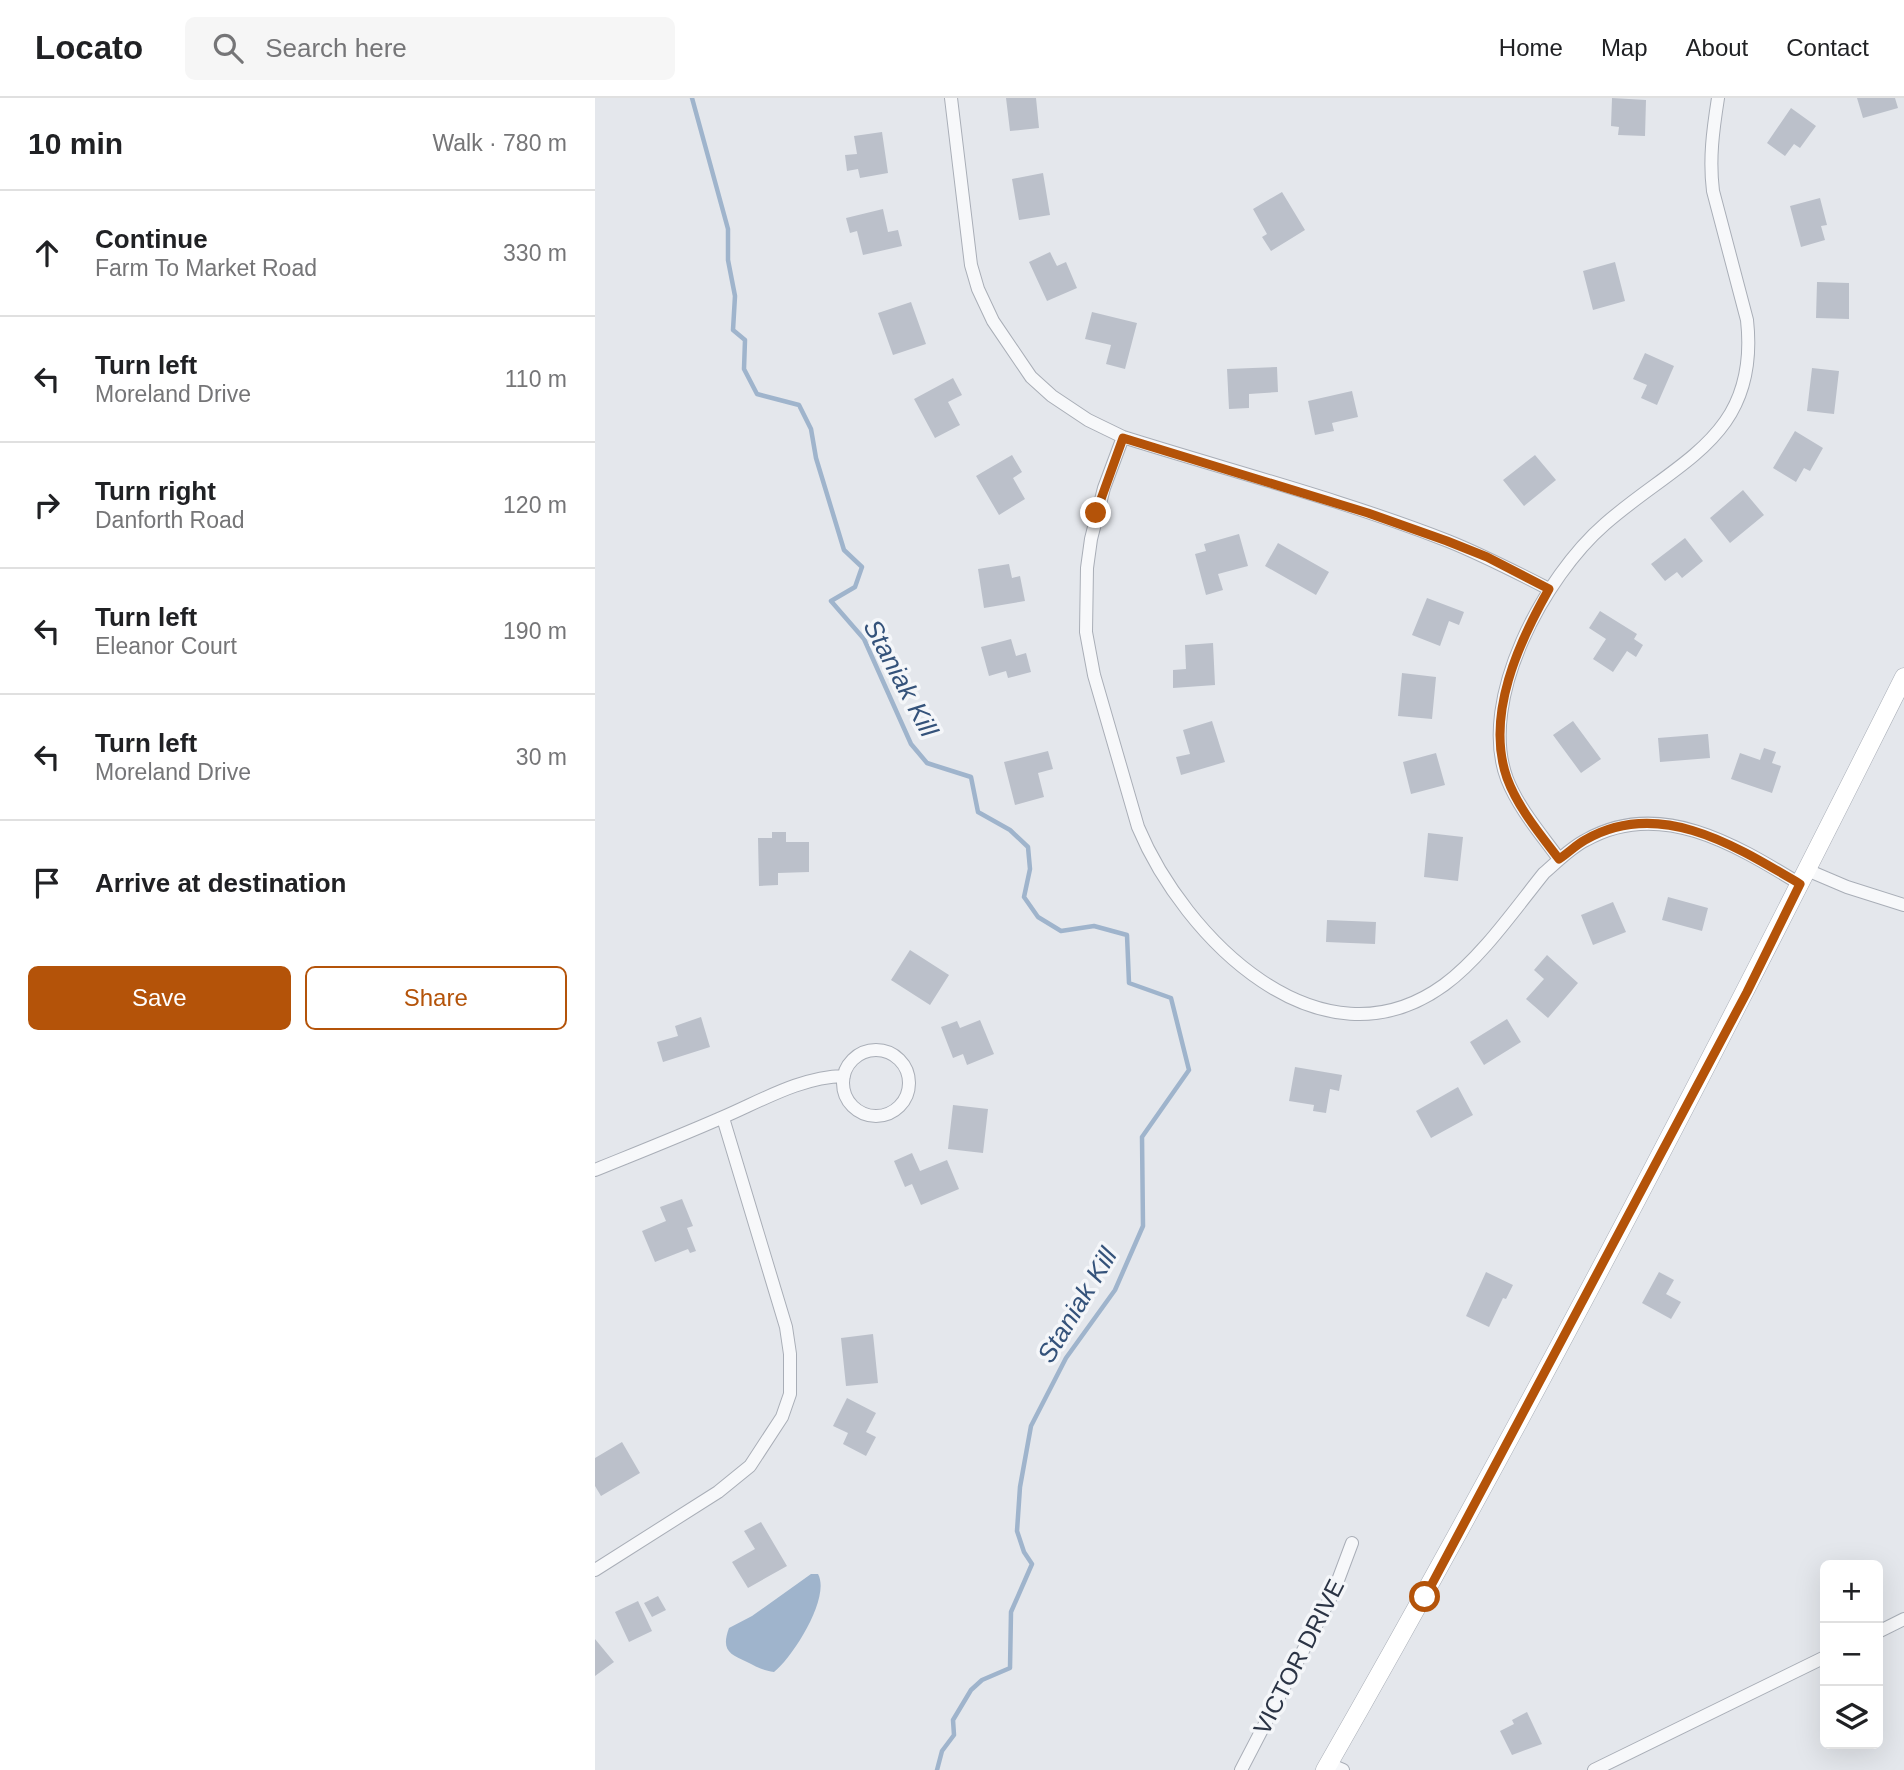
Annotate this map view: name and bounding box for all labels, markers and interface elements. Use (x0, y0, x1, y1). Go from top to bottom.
search box (185, 17, 675, 80)
text: Locato (35, 29, 143, 66)
icon: search (209, 29, 247, 67)
text: Search here (265, 33, 407, 63)
text: Home (1499, 34, 1563, 61)
text: Map (1601, 34, 1648, 61)
text: About (1686, 34, 1748, 61)
text: Contact (1786, 34, 1869, 61)
text: 10 min (28, 127, 123, 160)
text: Walk · 780 m (432, 130, 567, 156)
text: Continue (95, 224, 208, 254)
icon: ahead (28, 234, 66, 272)
text: 330 m (503, 240, 567, 266)
text: Farm To Market Road (95, 255, 317, 281)
text: Turn left (95, 350, 197, 380)
icon: left (28, 360, 66, 398)
text: 110 m (505, 366, 567, 392)
text: Moreland Drive (95, 381, 251, 407)
text: Turn right (95, 476, 216, 506)
icon: right (28, 486, 66, 524)
text: 120 m (503, 492, 567, 518)
route end (1080, 497, 1111, 528)
text: Danforth Road (95, 507, 245, 533)
text: Turn left (95, 602, 197, 632)
icon: left (28, 612, 66, 650)
water label: Staniak Kill (858, 614, 945, 743)
text: 190 m (503, 618, 567, 644)
text: Eleanor Court (95, 633, 237, 659)
text: Turn left (95, 728, 197, 758)
icon: left (28, 738, 66, 776)
text: 30 m (516, 744, 567, 770)
text: Moreland Drive (95, 759, 251, 785)
icon: arrive (28, 864, 66, 902)
text: Arrive at destination (95, 868, 346, 898)
button: Save (28, 966, 291, 1030)
button: Share (305, 966, 567, 1030)
water label: Staniak Kill (1031, 1241, 1124, 1368)
map controls (1820, 1560, 1883, 1749)
button: + (1820, 1560, 1883, 1623)
street label: VICTOR DRIVE (1248, 1575, 1349, 1739)
route start (1409, 1581, 1440, 1612)
button: − (1820, 1623, 1883, 1686)
button: layers (1820, 1686, 1883, 1749)

